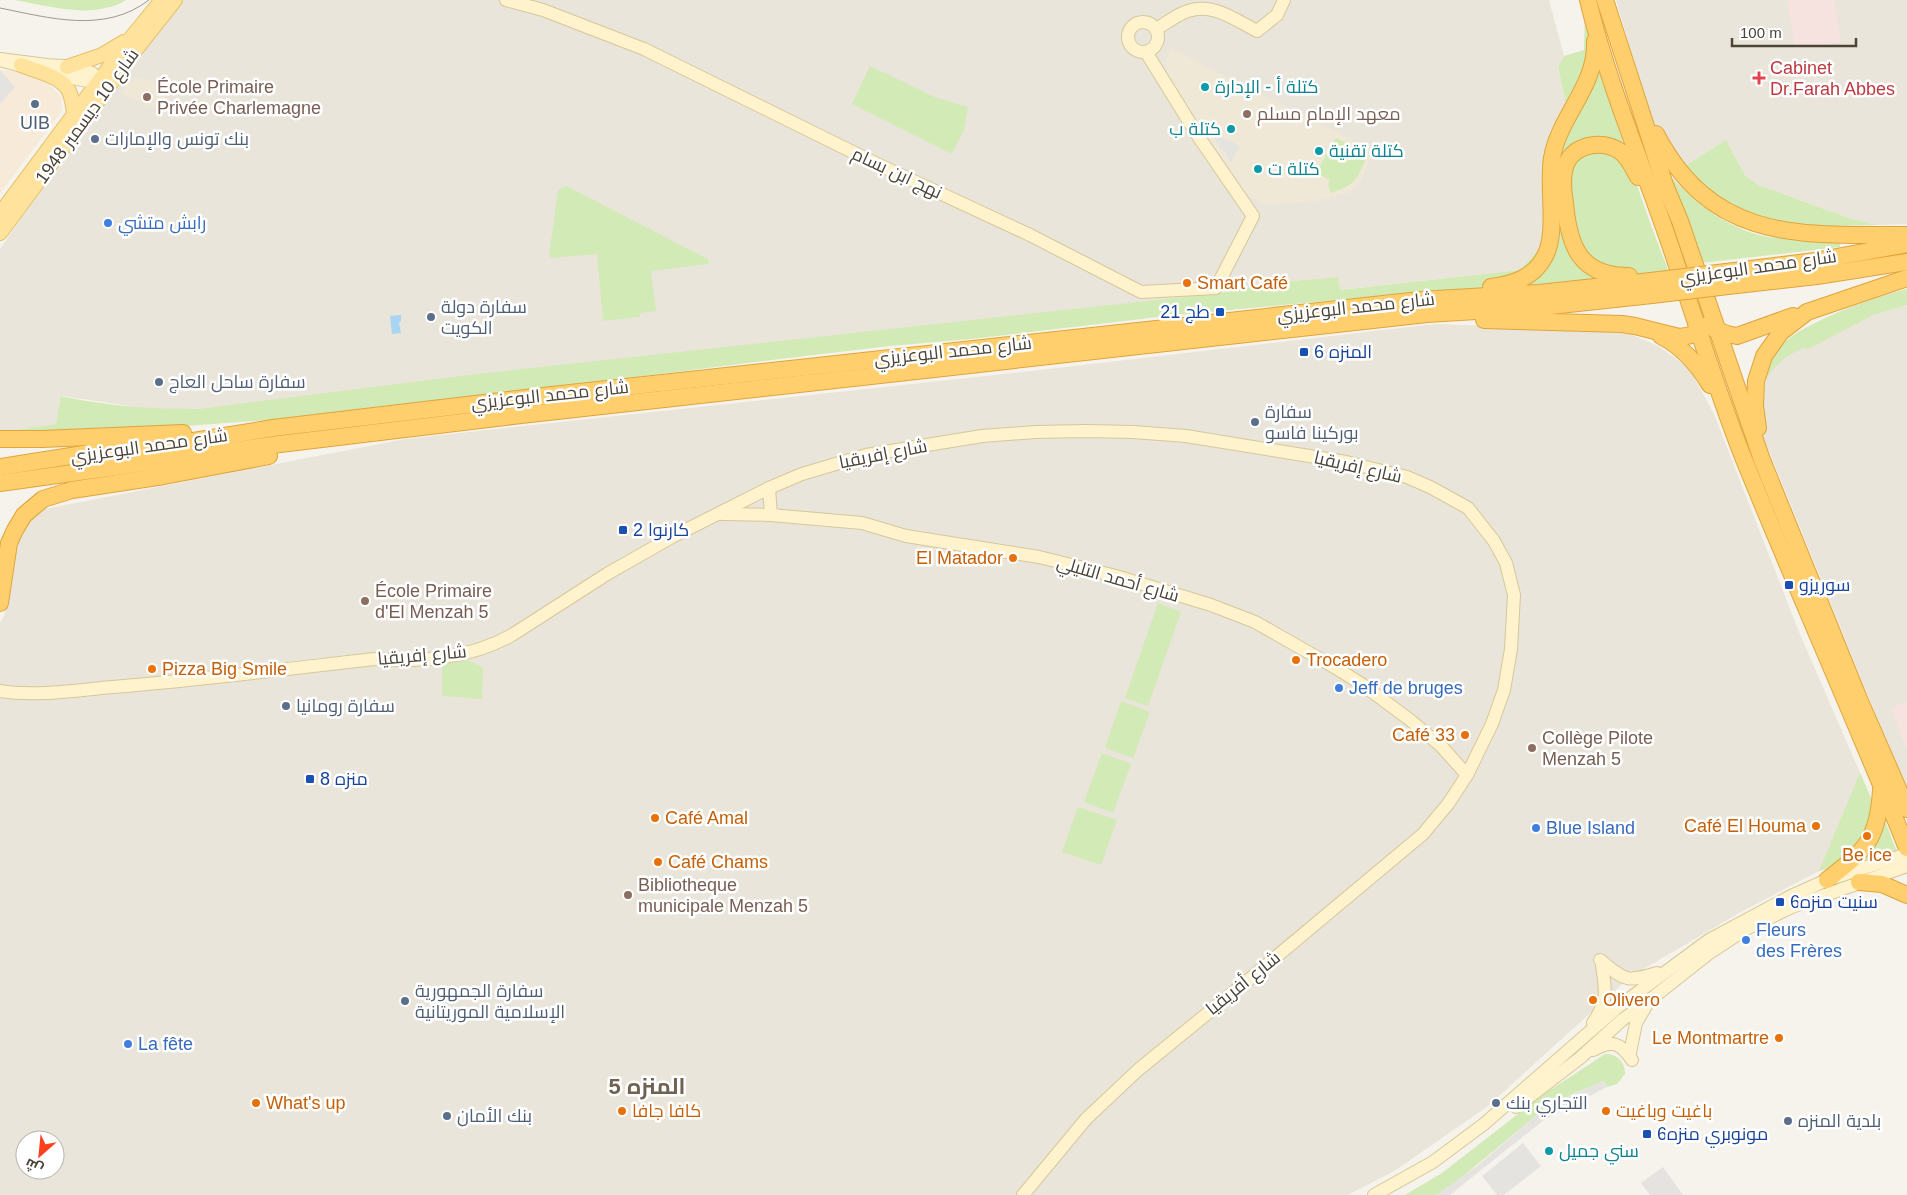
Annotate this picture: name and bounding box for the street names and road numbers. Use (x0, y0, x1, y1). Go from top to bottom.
street label: شارع 10 ديسمبر 1948 (31, 45, 144, 188)
street label: نهج ابن بسام (848, 143, 945, 204)
street label: شارع محمد البوعزيزي (1678, 246, 1838, 292)
street label: شارع محمد البوعزيزي (1276, 289, 1436, 329)
street label: شارع محمد البوعزيزي (873, 333, 1033, 373)
street label: شارع محمد البوعزيزي (470, 377, 630, 417)
street label: شارع محمد البوعزيزي (69, 425, 229, 471)
street label: شارع إفريقيا (837, 436, 929, 474)
street label: شارع إفريقيا (1312, 447, 1404, 489)
street label: شارع أحمد التليلي (1053, 551, 1182, 610)
street label: شارع إفريقيا (377, 641, 468, 671)
street label: شارع أفريقيا (1201, 946, 1285, 1020)

